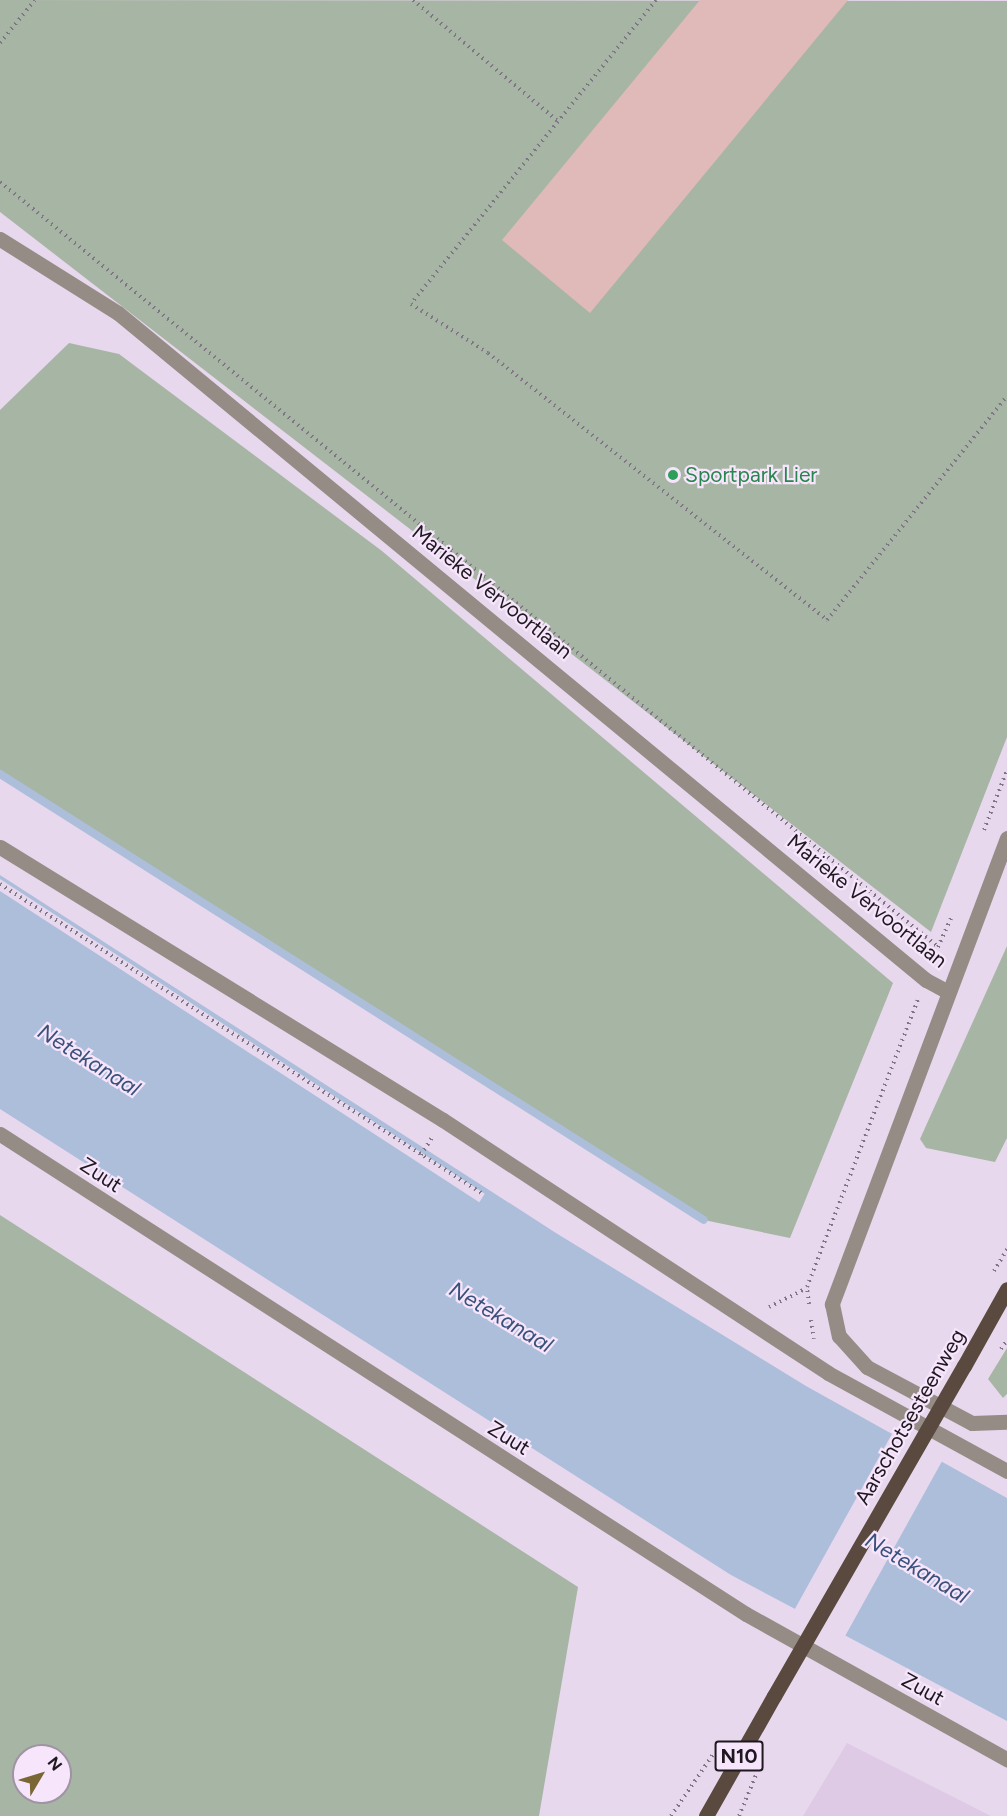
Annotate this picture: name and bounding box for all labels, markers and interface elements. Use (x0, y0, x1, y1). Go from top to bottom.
place label: Sportpark Lier (685, 462, 817, 488)
marker: Sportpark Lier (666, 468, 680, 482)
street label: Marieke Vervoortlaan (407, 520, 577, 664)
street label: Marieke Vervoortlaan (782, 829, 952, 973)
water label: Netekanaal (33, 1018, 145, 1102)
street label: Zuut (75, 1152, 127, 1198)
water label: Netekanaal (445, 1276, 557, 1358)
street label: Aarschotsesteenweg (850, 1325, 970, 1509)
street label: Zuut (483, 1415, 535, 1461)
water label: Netekanaal (861, 1527, 973, 1609)
street label: Zuut (897, 1667, 949, 1711)
road number: N10 (714, 1739, 764, 1773)
north arrow (12, 1744, 72, 1804)
text: N (44, 1753, 66, 1775)

